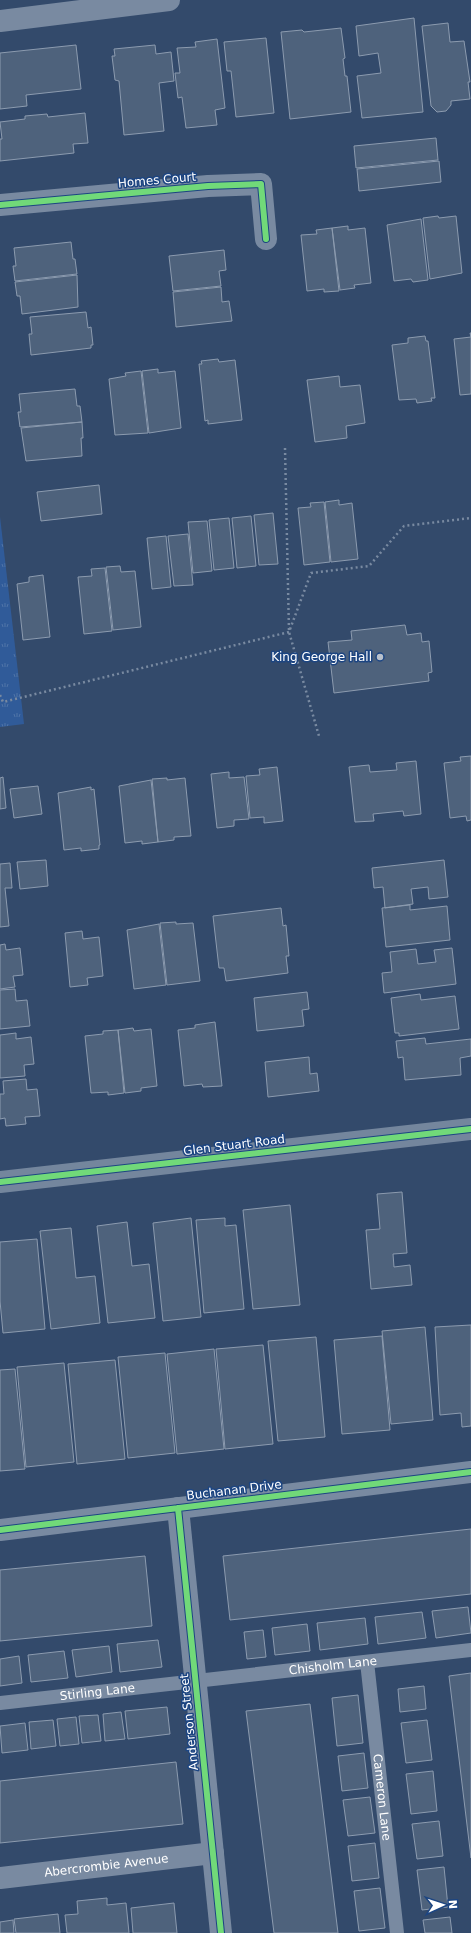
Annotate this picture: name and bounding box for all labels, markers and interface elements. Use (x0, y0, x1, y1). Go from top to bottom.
street label: Homes Court (117, 170, 197, 190)
place label: King George Hall (271, 650, 372, 664)
marker: King George Hall (375, 652, 385, 662)
street label: Glen Stuart Road (182, 1132, 286, 1158)
street label: Buchanan Drive (186, 1477, 282, 1503)
street label: Chisholm Lane (288, 1654, 378, 1677)
street label: Anderson Street (177, 1673, 201, 1771)
street label: Stirling Lane (59, 1681, 136, 1703)
street label: Cameron Lane (370, 1753, 394, 1841)
street label: Abercrombie Avenue (43, 1851, 169, 1880)
north arrow (423, 1885, 463, 1925)
text: N (446, 1900, 459, 1909)

